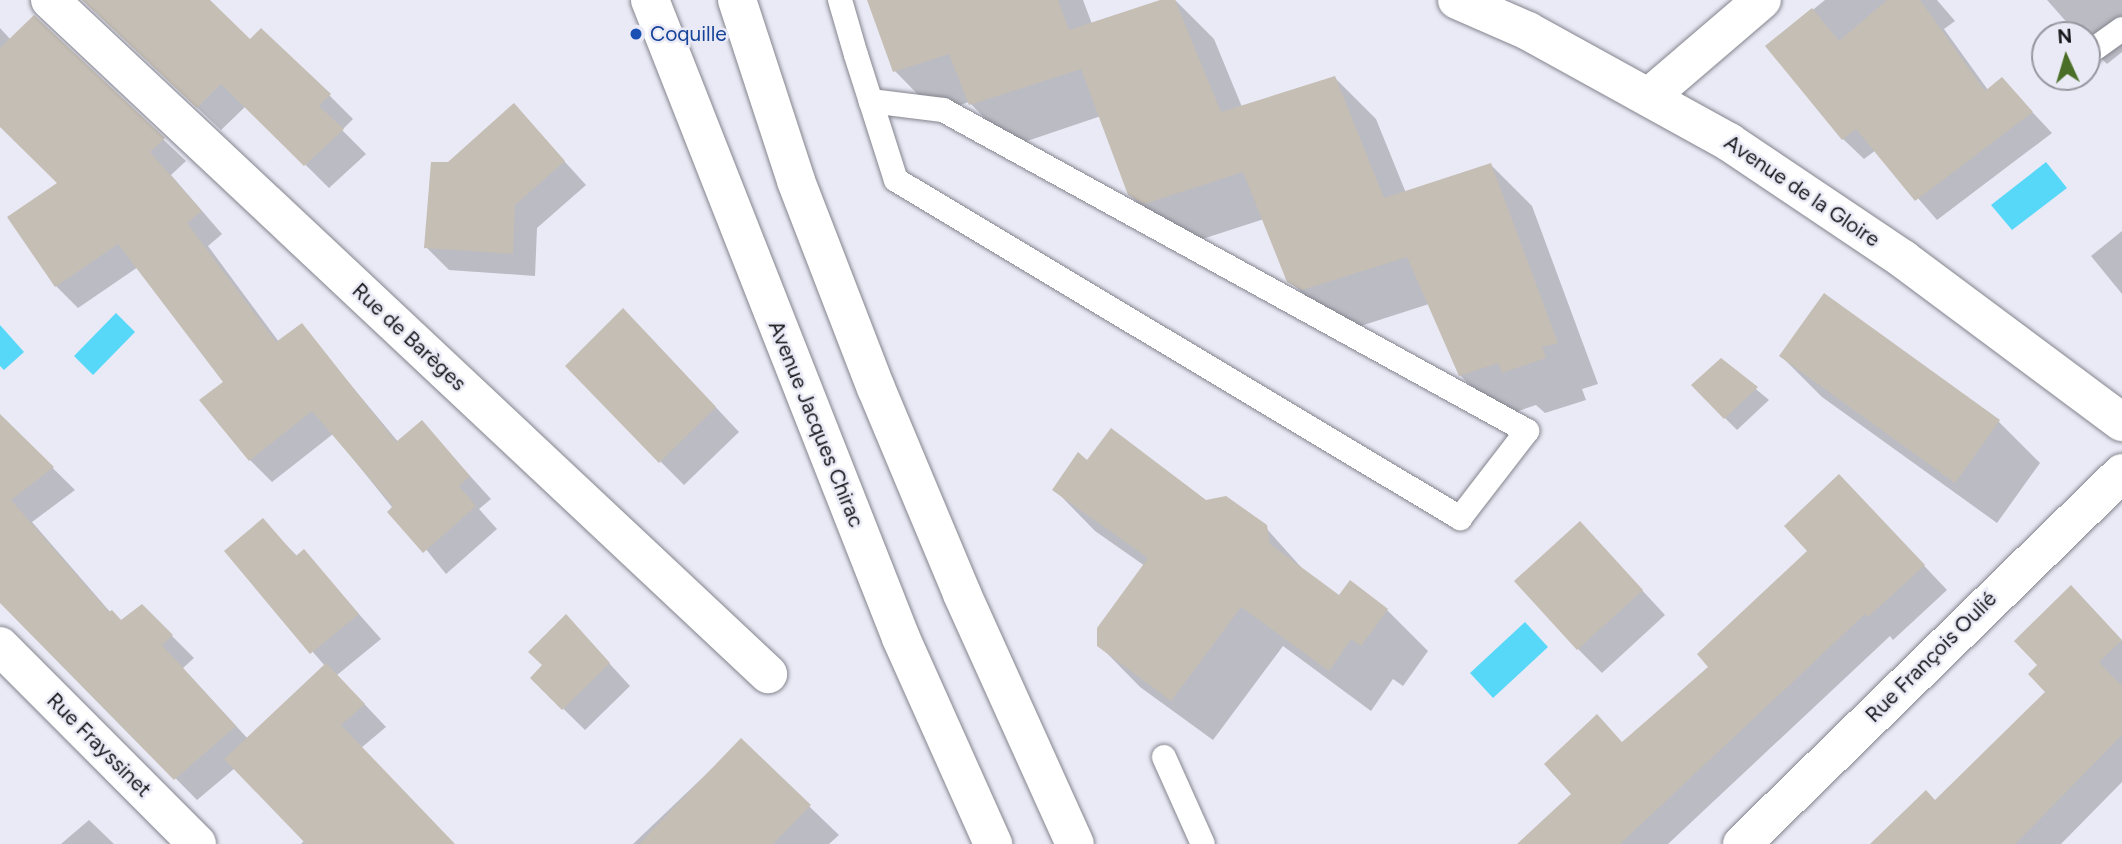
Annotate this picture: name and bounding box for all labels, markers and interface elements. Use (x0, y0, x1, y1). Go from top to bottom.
place label: Coquille (650, 21, 727, 47)
north arrow (2031, 21, 2101, 91)
text: N (2057, 25, 2073, 49)
marker: Coquille (628, 26, 644, 42)
street label: Avenue de la Gloire (1720, 130, 1884, 252)
street label: Rue de Barèges (347, 278, 471, 396)
street label: Avenue Jacques Chirac (763, 317, 869, 531)
street label: Rue François Oulié (1860, 586, 2002, 728)
street label: Rue Frayssinet (42, 688, 156, 802)

